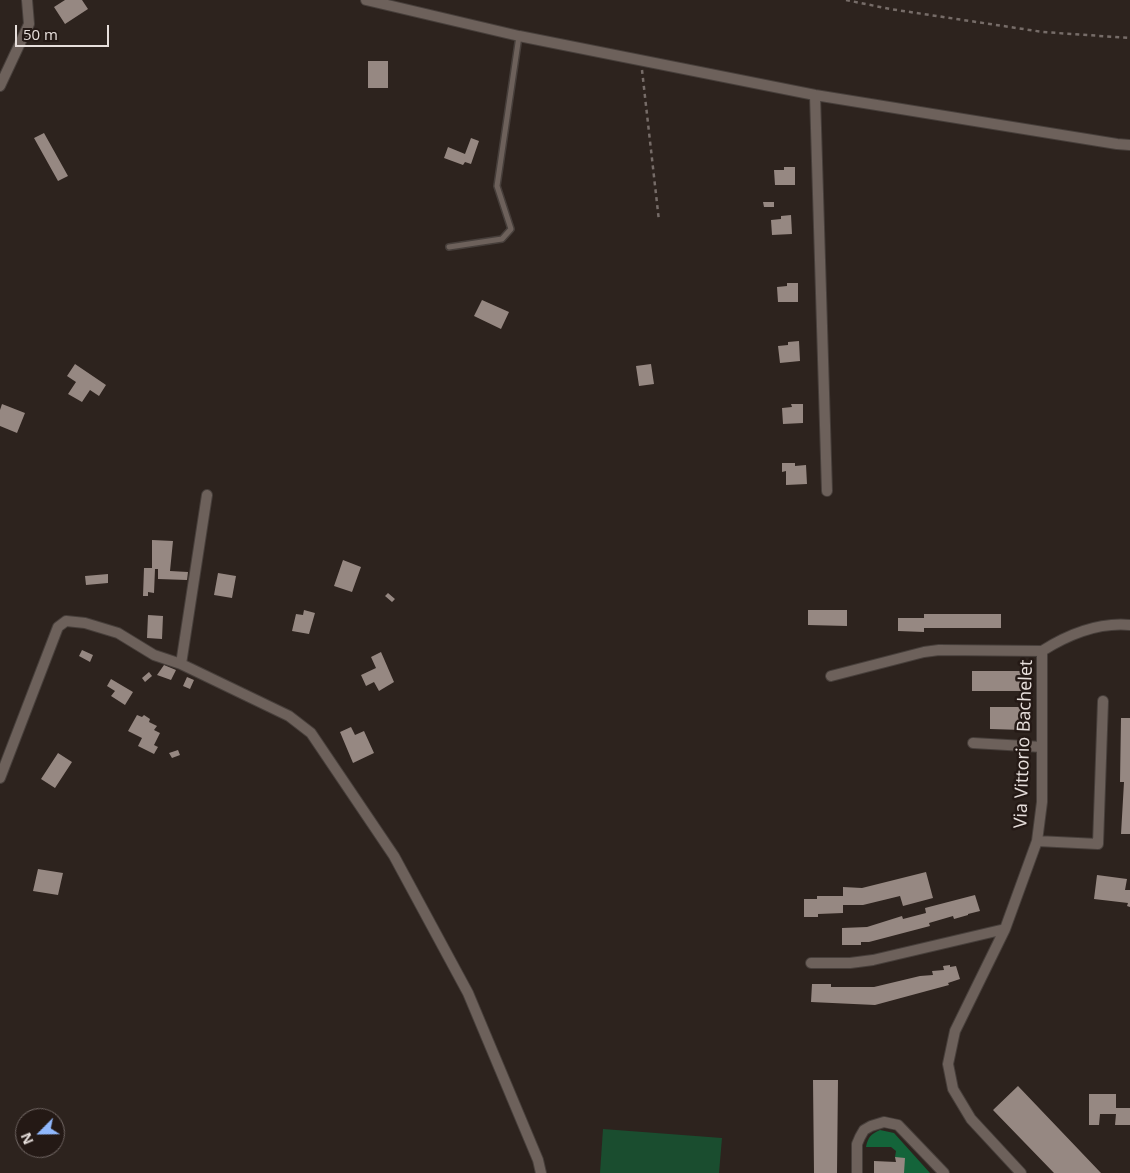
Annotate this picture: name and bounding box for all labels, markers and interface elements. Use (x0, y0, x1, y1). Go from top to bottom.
scale bar (18, 15, 111, 47)
text: 50 m (23, 24, 58, 44)
street label: Via Vittorio Bachelet (1010, 659, 1038, 829)
north arrow (15, 1108, 65, 1158)
text: N (16, 1130, 38, 1148)

